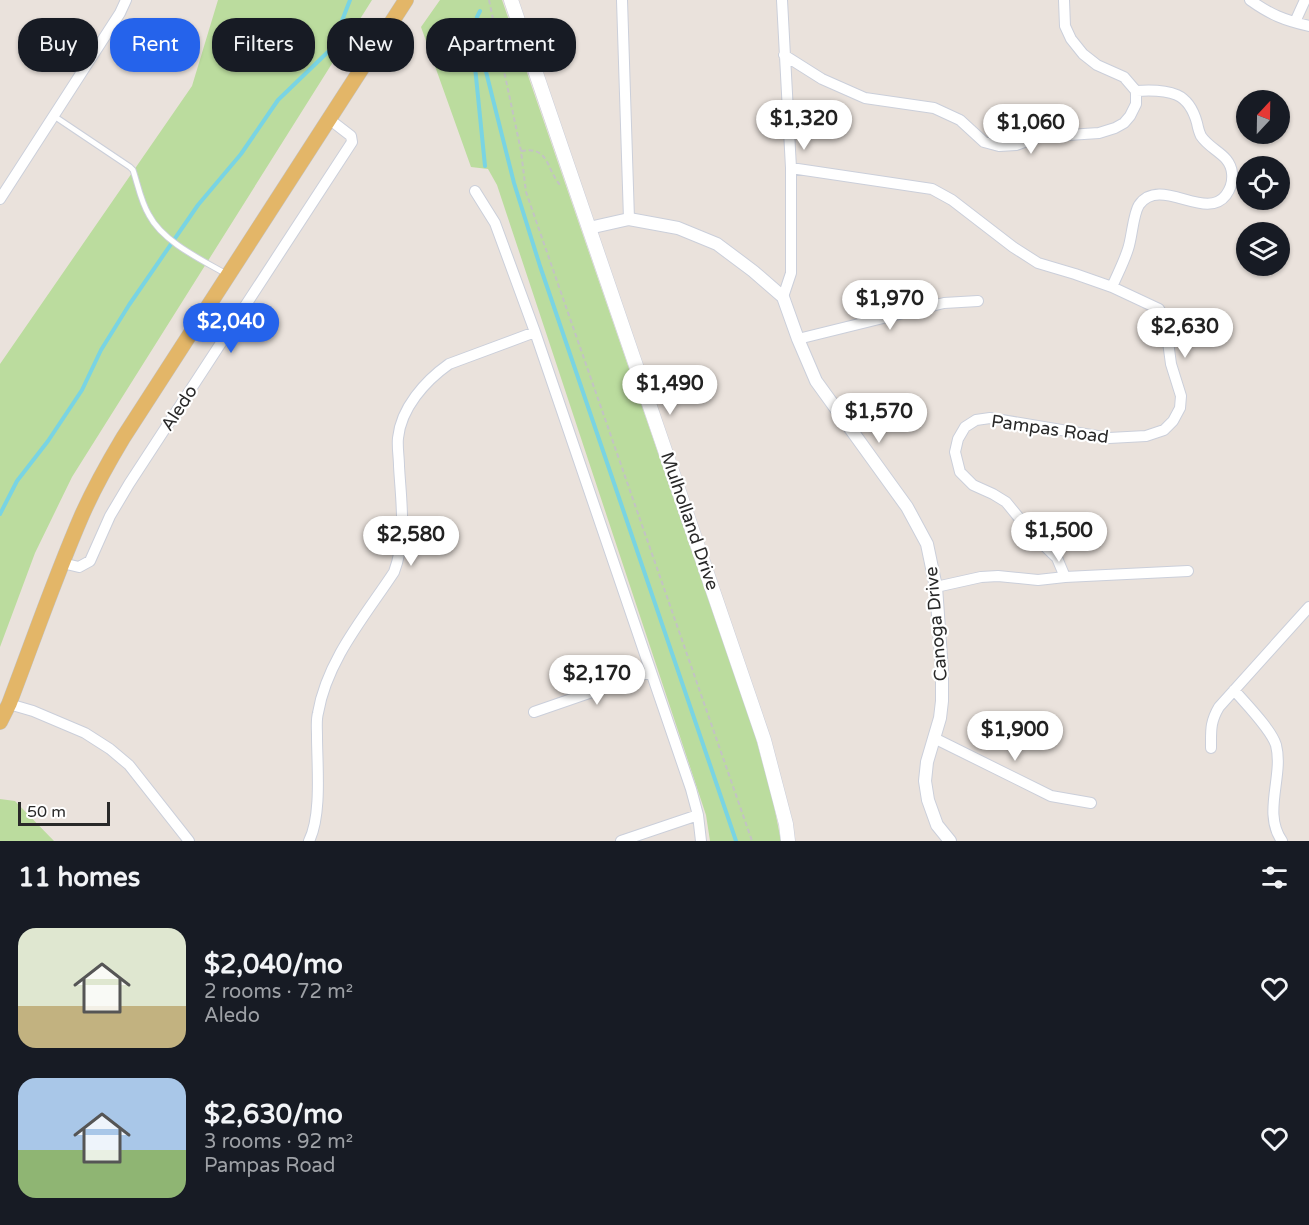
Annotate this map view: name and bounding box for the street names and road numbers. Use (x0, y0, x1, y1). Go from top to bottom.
street label: Aledo (156, 381, 202, 435)
street label: Pampas Road (990, 410, 1110, 448)
street label: Mulholland Drive (656, 449, 724, 593)
street label: Canoga Drive (920, 566, 952, 682)

